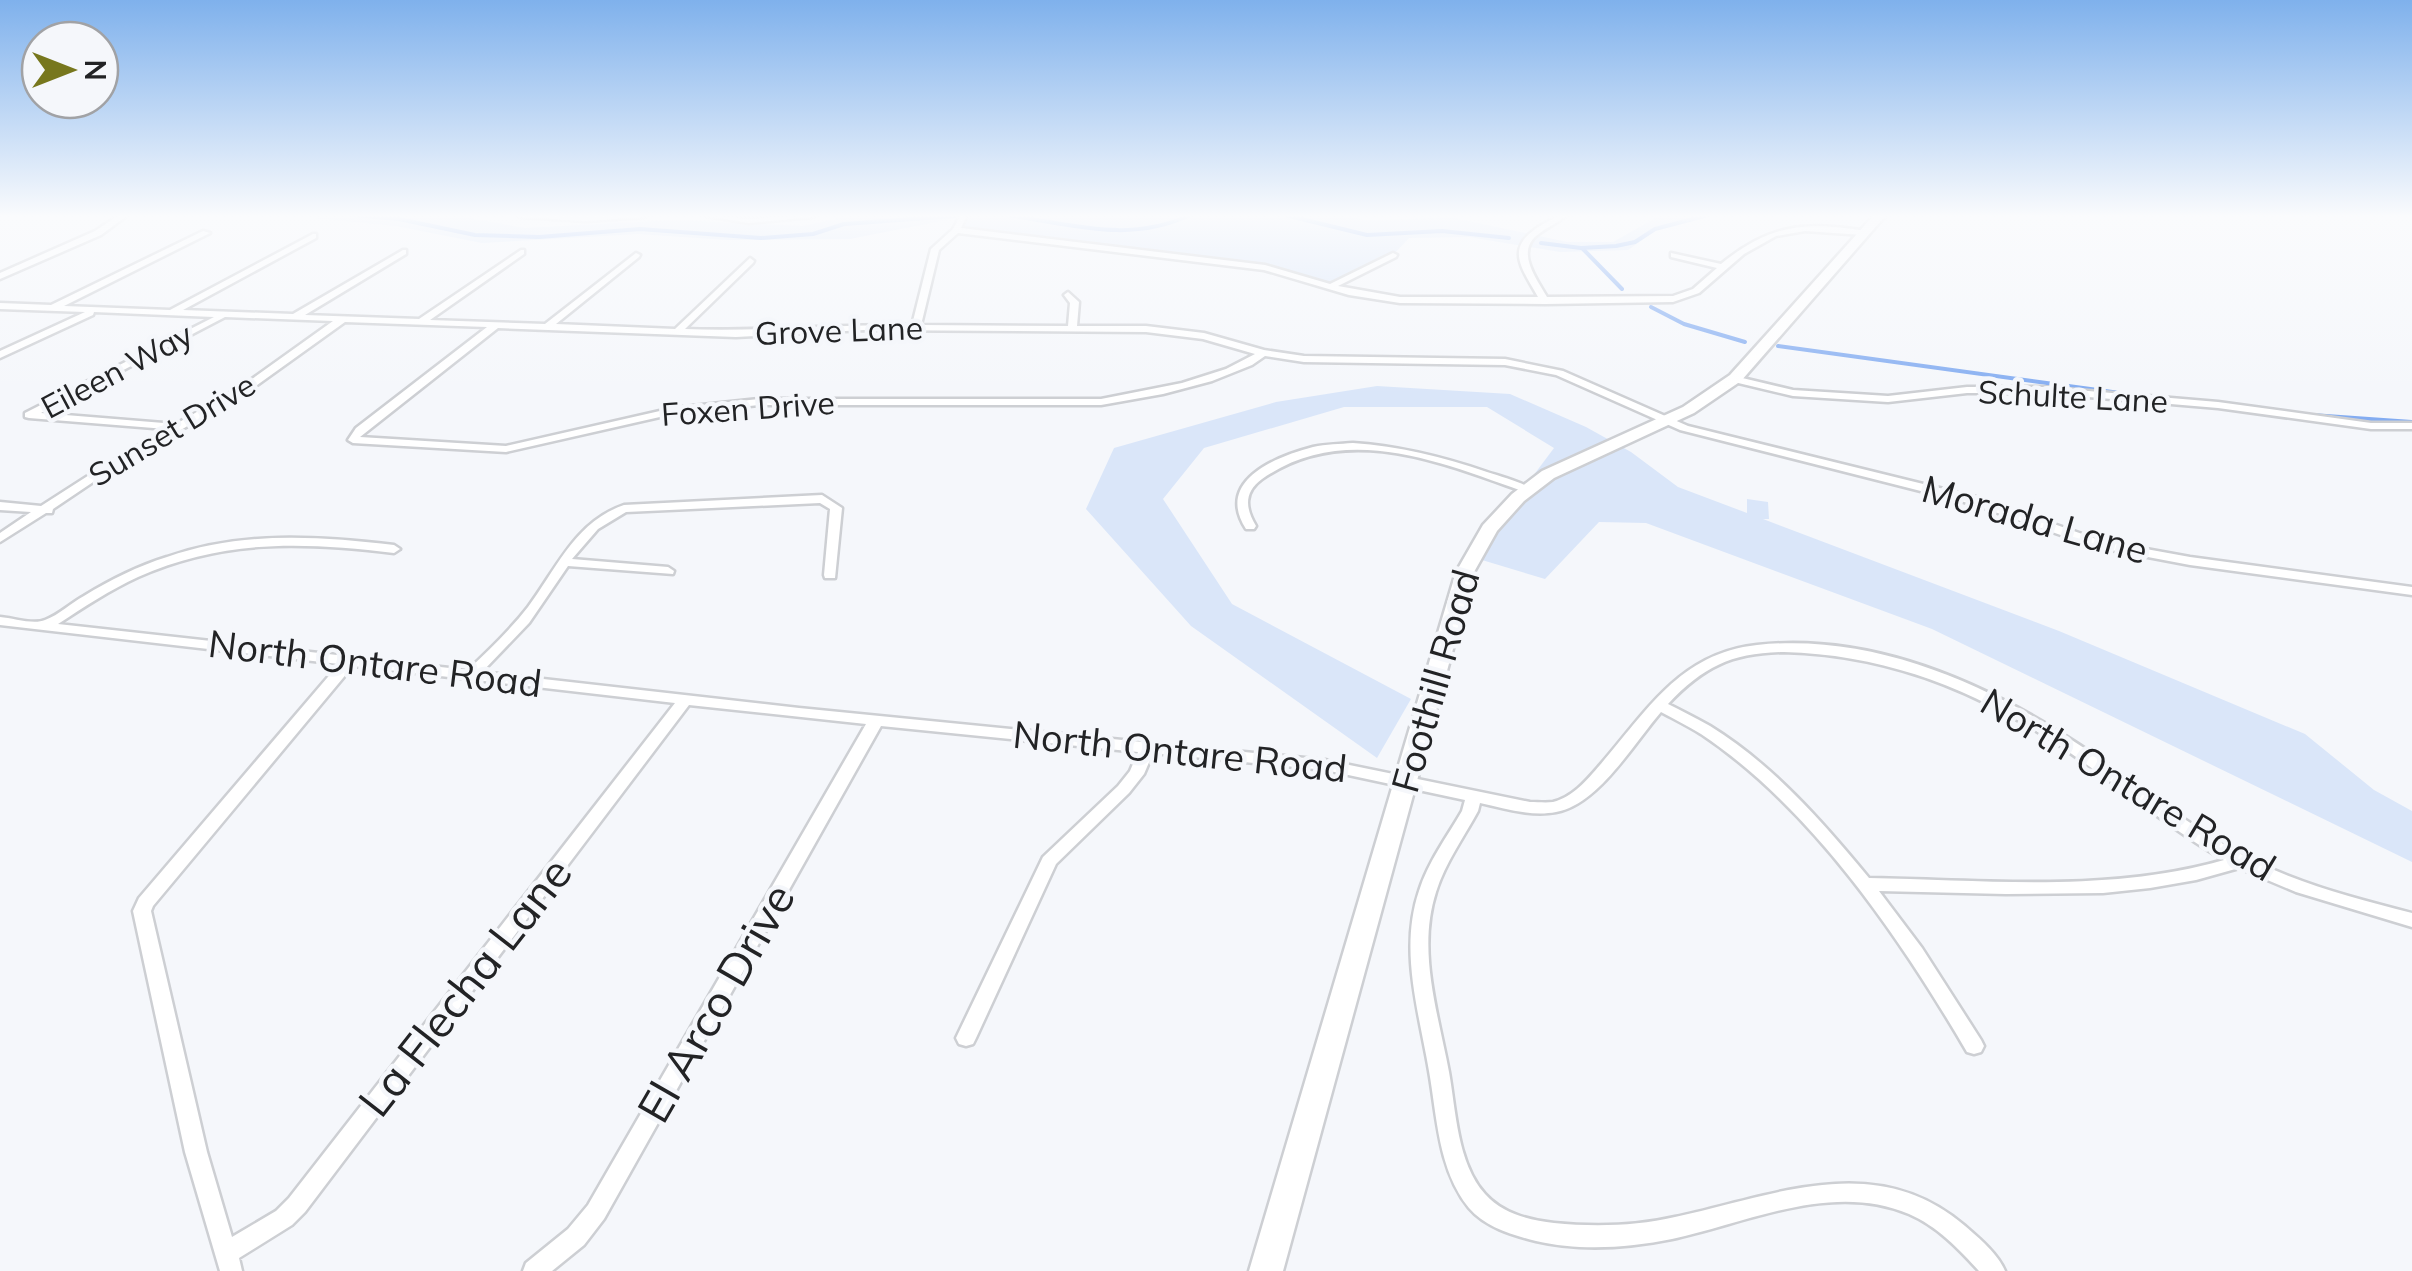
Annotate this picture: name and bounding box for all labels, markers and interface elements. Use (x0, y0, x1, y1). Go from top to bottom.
north arrow (20, 20, 120, 120)
text: N (78, 59, 113, 81)
street label: Grove Lane (754, 307, 924, 353)
street label: Eileen Way (34, 314, 199, 427)
street label: Sunset Drive (81, 364, 262, 495)
street label: Schulte Lane (1977, 371, 2169, 421)
street label: Foxen Drive (660, 382, 836, 434)
street label: Morada Lane (1917, 464, 2154, 574)
street label: Foothill Road (1380, 564, 1490, 798)
street label: North Ontare Road (206, 619, 544, 707)
street label: North Ontare Road (1972, 677, 2285, 891)
street label: North Ontare Road (1011, 710, 1349, 792)
street label: La Flecha Lane (346, 846, 583, 1127)
street label: El Arco Drive (624, 873, 806, 1132)

